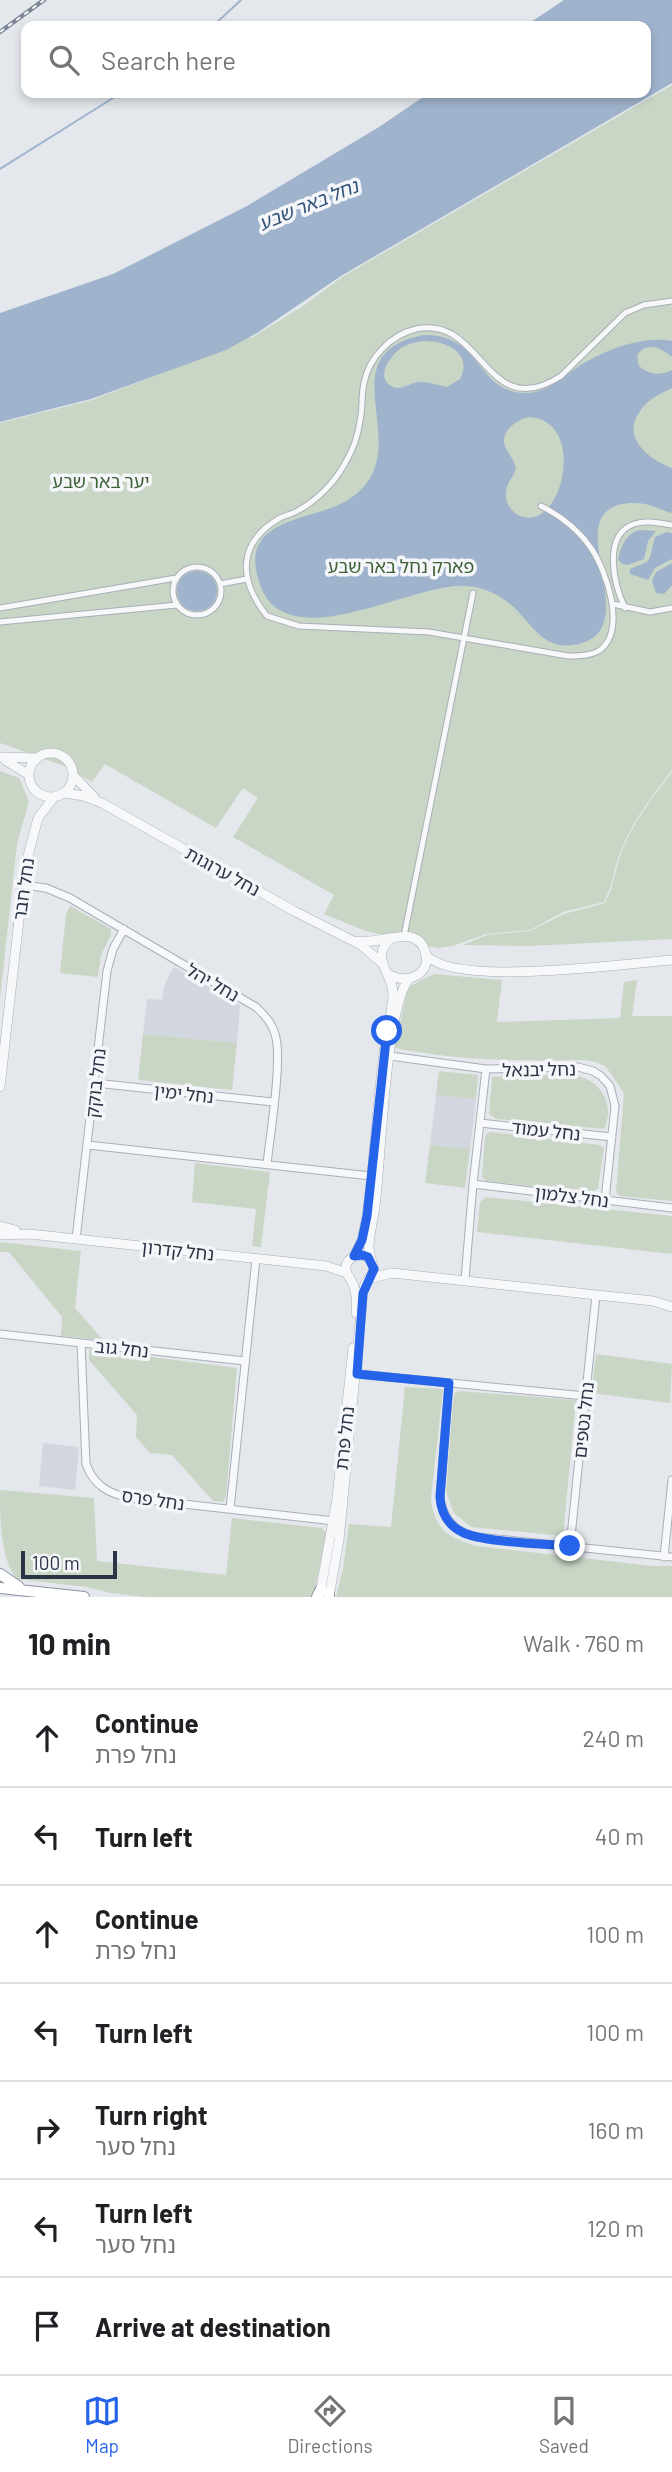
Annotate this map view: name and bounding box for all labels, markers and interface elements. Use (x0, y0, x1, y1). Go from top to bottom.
search box (21, 21, 651, 98)
icon: search (45, 41, 83, 79)
text: Search here (101, 44, 236, 75)
water label: נחל באר שבע (255, 173, 363, 234)
park label: יער באר שבע (52, 470, 150, 492)
park label: פארק נחל באר שבע (328, 555, 474, 577)
street label: נחל ערוגות (182, 842, 264, 900)
street label: נחל חבר (8, 856, 38, 922)
street label: נחל יהל (183, 958, 243, 1006)
route start (371, 1015, 402, 1046)
street label: נחל בוקק (80, 1047, 110, 1119)
street label: נחל יבנאל (502, 1057, 576, 1081)
street label: נחל ימין (153, 1079, 215, 1107)
street label: נחל עמוד (510, 1115, 582, 1145)
street label: נחל צלמון (534, 1181, 610, 1211)
street label: נחל קדרון (141, 1235, 215, 1265)
street label: נחל גוב (94, 1334, 150, 1362)
street label: נחל נטפים (568, 1380, 598, 1460)
street label: נחל פרת (330, 1405, 358, 1471)
street label: נחל פרס (120, 1484, 186, 1514)
route end (554, 1530, 585, 1561)
scale bar (21, 1548, 117, 1580)
text: 100 m (32, 1551, 80, 1574)
text: 10 min (28, 1625, 111, 1661)
text: Walk · 760 m (523, 1629, 644, 1657)
text: Continue (95, 1707, 199, 1738)
icon: ahead (28, 1719, 66, 1757)
text: 240 m (582, 1724, 644, 1752)
text: נחל פרת (95, 1740, 177, 1768)
icon: left (28, 1817, 66, 1855)
text: Turn left (95, 1821, 193, 1852)
text: 40 m (595, 1822, 644, 1850)
text: Continue (95, 1903, 199, 1934)
icon: ahead (28, 1915, 66, 1953)
text: 100 m (586, 1920, 644, 1948)
text: נחל פרת (95, 1936, 177, 1964)
icon: left (28, 2013, 66, 2051)
text: Turn left (95, 2017, 193, 2048)
text: 100 m (586, 2018, 644, 2046)
text: Turn right (95, 2099, 208, 2130)
icon: right (28, 2111, 66, 2149)
text: 160 m (587, 2116, 644, 2144)
text: נחל סער (95, 2132, 176, 2160)
text: Turn left (95, 2197, 193, 2228)
icon: left (28, 2209, 66, 2247)
text: 120 m (587, 2214, 644, 2242)
text: נחל סער (95, 2230, 176, 2258)
icon: arrive (28, 2307, 66, 2345)
text: Arrive at destination (95, 2311, 331, 2342)
tab: Map (83, 2392, 121, 2457)
tab: Directions (288, 2392, 373, 2457)
tab: Saved (539, 2392, 589, 2457)

